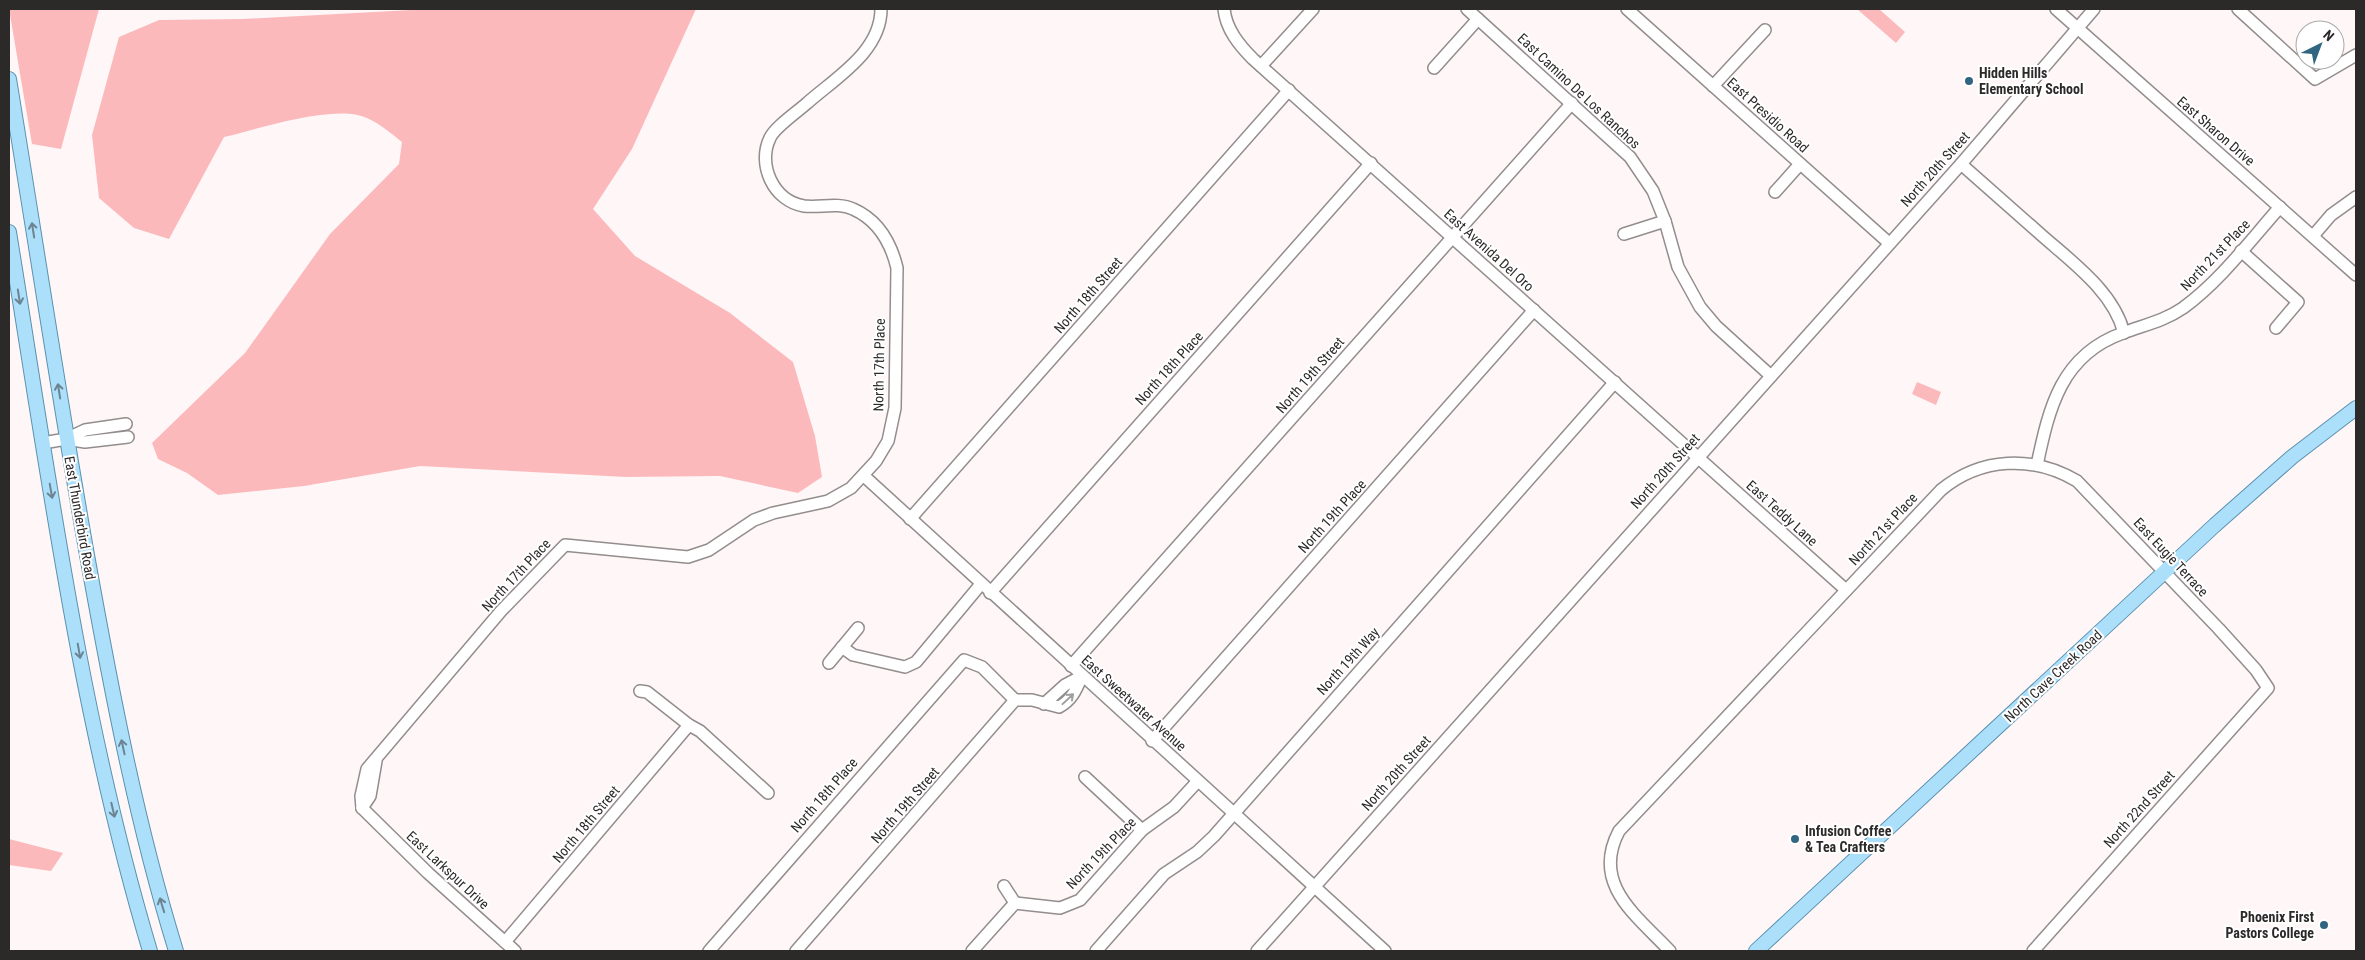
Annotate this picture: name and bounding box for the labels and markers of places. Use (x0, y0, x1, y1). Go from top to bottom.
place label: Hidden Hills Elementary School (1979, 65, 2084, 97)
marker: Hidden Hills Elementary School (1963, 75, 1975, 87)
place label: Infusion Coffee & Tea Crafters (1805, 823, 1892, 855)
marker: Infusion Coffee & Tea Crafters (1789, 833, 1801, 845)
place label: Phoenix First Pastors College (2225, 909, 2314, 941)
marker: Phoenix First Pastors College (2318, 919, 2330, 931)

